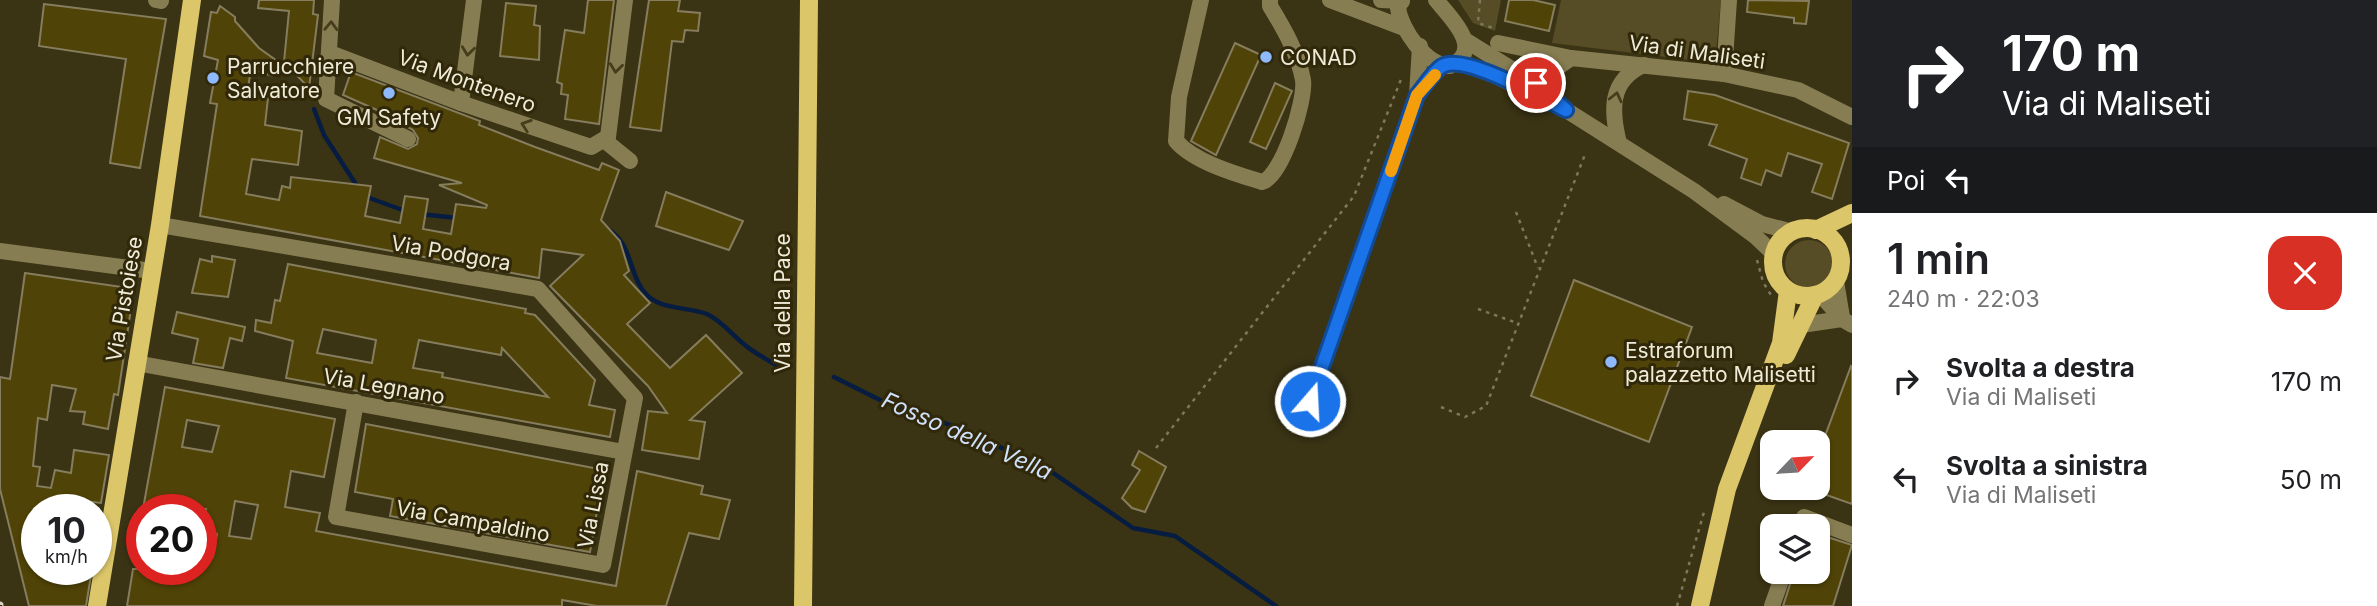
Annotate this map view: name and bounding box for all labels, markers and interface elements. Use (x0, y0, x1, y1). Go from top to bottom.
one-way arrow (323, 20, 338, 31)
text: 170 m (2002, 24, 2140, 83)
icon: right (1887, 28, 1978, 119)
street label: Via di Maliseti (1627, 30, 1767, 74)
street label: Via Montenero (395, 44, 539, 118)
place label: CONAD (1280, 45, 1357, 70)
one-way arrow (460, 46, 475, 57)
marker: CONAD (1258, 49, 1274, 65)
pin (1506, 53, 1566, 113)
place label: Parrucchiere Salvatore (227, 54, 354, 103)
one-way arrow (609, 62, 624, 74)
icon: arrive (1517, 64, 1555, 102)
marker: Parrucchiere Salvatore (205, 70, 221, 86)
text: Via di Maliseti (2002, 84, 2211, 123)
marker: GM Safety (381, 85, 397, 101)
one-way arrow (1608, 91, 1622, 103)
place label: GM Safety (337, 105, 441, 130)
one-way arrow (521, 119, 533, 133)
icon: left (1939, 161, 1977, 199)
text: Poi (1887, 165, 1925, 196)
street label: Via Podgora (389, 230, 513, 276)
street label: Via della Pace (770, 233, 795, 373)
text: 1 min (1887, 233, 1990, 284)
street label: Via Pistoiese (101, 234, 147, 364)
button: close (2268, 236, 2342, 310)
text: 240 m · 22:03 (1887, 285, 2040, 313)
place label: Estraforum palazzetto Malisetti (1625, 338, 1816, 387)
text: Svolta a destra (1946, 352, 2135, 383)
marker: Estraforum palazzetto Malisetti (1603, 354, 1619, 370)
icon: right (1887, 362, 1925, 400)
street label: Via Legnano (321, 363, 447, 409)
position arrow (1273, 364, 1347, 438)
text: 170 m (2271, 366, 2342, 397)
text: Via di Maliseti (1946, 383, 2096, 411)
water label: Fosso della Vella (878, 386, 1056, 486)
north arrow (1760, 430, 1830, 500)
map controls (1760, 430, 1830, 584)
text: Svolta a sinistra (1946, 450, 2148, 481)
street label: Via Lissa (572, 459, 614, 551)
icon: left (1887, 460, 1925, 498)
text: 50 m (2280, 464, 2342, 495)
text: Via di Maliseti (1946, 481, 2096, 509)
speed limit sign: 20 (126, 494, 217, 585)
street label: Via Campaldino (394, 495, 552, 547)
text: 10 (47, 509, 86, 551)
button: layers (1760, 514, 1830, 584)
text: km/h (45, 546, 88, 567)

